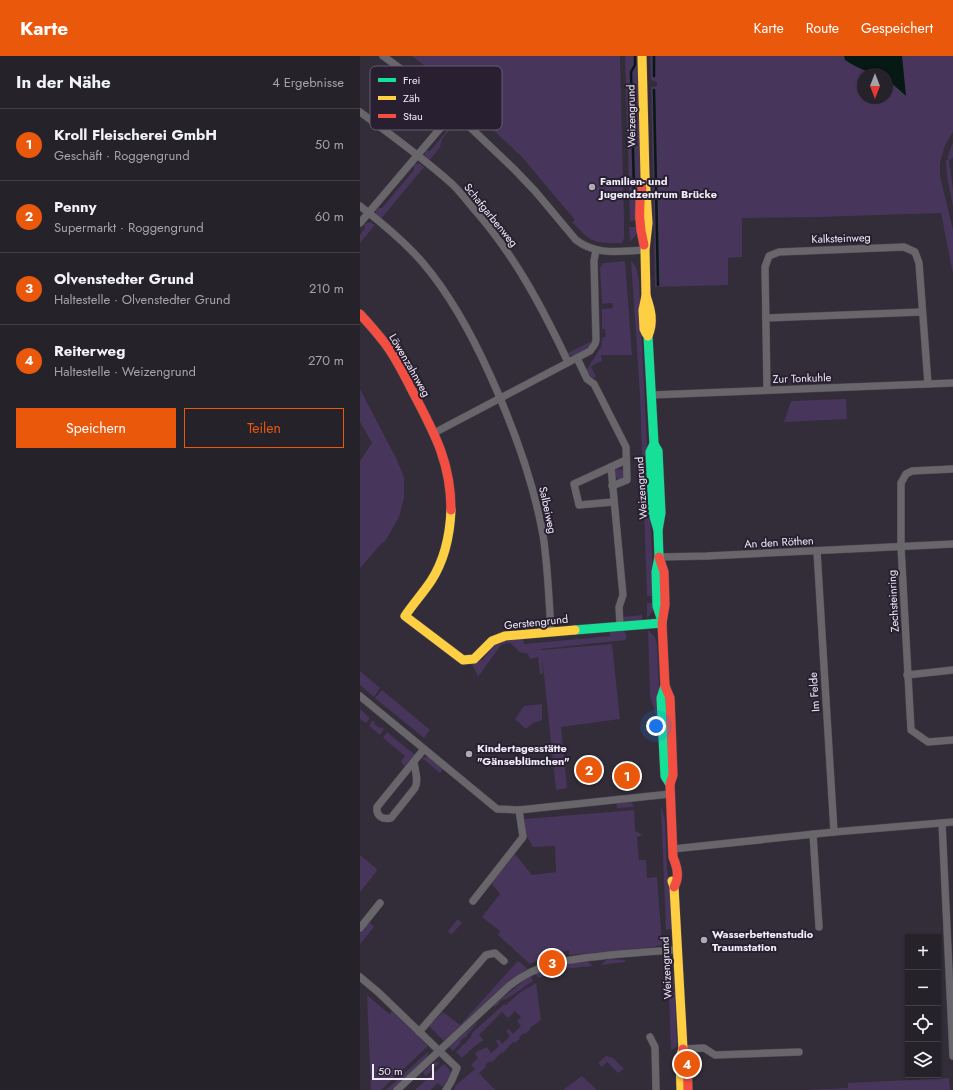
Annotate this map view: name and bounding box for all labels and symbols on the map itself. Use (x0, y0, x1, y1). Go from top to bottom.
legend (370, 66, 502, 130)
north arrow (857, 68, 893, 104)
text: Frei (403, 72, 421, 88)
street label: Weizengrund (622, 84, 640, 148)
text: Zäh (403, 90, 420, 106)
text: Stau (403, 108, 423, 124)
place label: Familien- und Jugendzentrum Brücke (598, 173, 717, 202)
street label: Schafgarbenweg (460, 180, 522, 250)
marker: Familien- und Jugendzentrum Brücke (587, 182, 597, 192)
street label: Kalksteinweg (811, 229, 871, 247)
street label: Löwenzahnweg (385, 330, 435, 400)
street label: Zur Tonkuhle (772, 369, 832, 387)
street label: Weizengrund (631, 456, 651, 520)
street label: Salbeiweg (535, 485, 561, 535)
street label: An den Röthen (744, 532, 814, 552)
street label: Zechsteinring (883, 569, 903, 633)
street label: Gerstengrund (503, 611, 569, 633)
street label: Im Felde (805, 671, 823, 712)
your location (646, 716, 666, 736)
place label: Kindertagesstätte "Gänseblümchen" (477, 740, 570, 769)
marker: Kindertagesstätte "Gänseblümchen" (464, 749, 474, 759)
pin: 2 (576, 755, 602, 785)
pin: 1 (614, 761, 640, 791)
place label: Wasserbettenstudio Traumstation (712, 926, 814, 955)
marker: Wasserbettenstudio Traumstation (699, 935, 709, 945)
street label: Weizengrund (656, 936, 676, 1000)
pin: 3 (539, 948, 565, 978)
pin: 4 (674, 1049, 700, 1079)
scale bar (372, 1062, 434, 1081)

